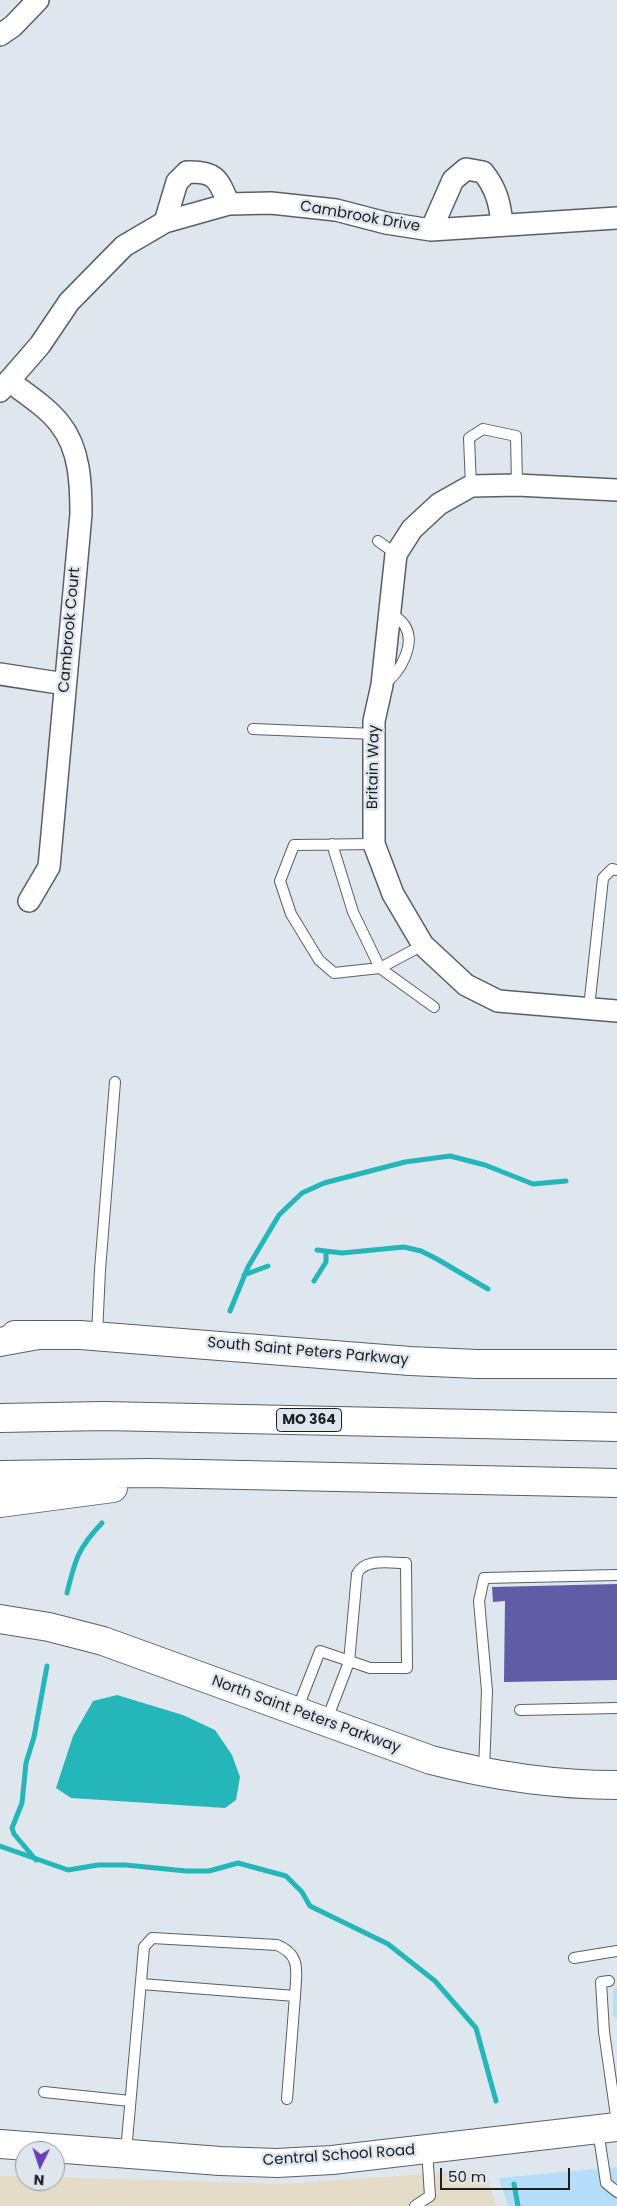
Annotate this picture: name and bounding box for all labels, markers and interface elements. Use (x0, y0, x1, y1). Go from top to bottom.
street label: Cambrook Drive (299, 198, 421, 236)
street label: Cambrook Court (56, 567, 84, 693)
street label: Britain Way (364, 725, 384, 809)
street label: South Saint Peters Parkway (207, 1334, 409, 1370)
road number: MO 364 (276, 1408, 342, 1432)
street label: North Saint Peters Parkway (209, 1672, 403, 1758)
north arrow (15, 2141, 65, 2191)
street label: Central School Road (262, 2142, 416, 2170)
scale bar (442, 2158, 572, 2190)
text: 50 m (448, 2166, 486, 2187)
text: N (33, 2170, 45, 2190)

